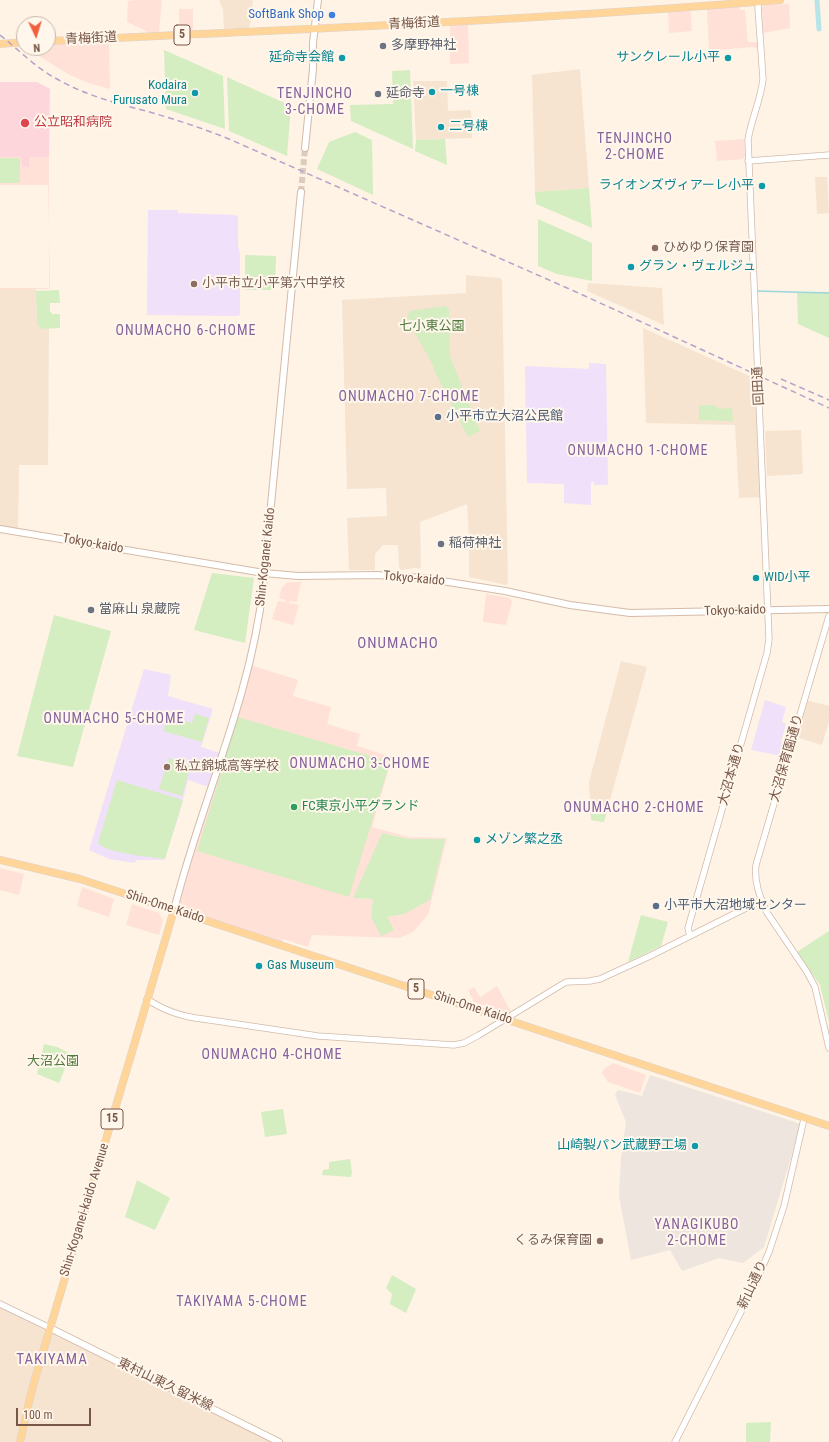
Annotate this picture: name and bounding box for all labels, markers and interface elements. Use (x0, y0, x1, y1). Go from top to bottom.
place label: SoftBank Shop (248, 7, 324, 23)
marker: SoftBank Shop (327, 10, 337, 20)
street label: 青梅街道 (388, 15, 440, 33)
north arrow (16, 16, 56, 56)
road number: 5 (174, 25, 190, 45)
street label: 青梅街道 (65, 30, 117, 48)
place label: 多摩野神社 (391, 38, 456, 54)
text: N (33, 41, 41, 54)
marker: 多摩野神社 (378, 41, 388, 51)
place label: 延命寺会館 (269, 50, 334, 66)
place label: サンクレール小平 (616, 50, 720, 66)
marker: 延命寺会館 (337, 53, 347, 63)
marker: サンクレール小平 (723, 53, 733, 63)
place label: Kodaira Furusato Mura (113, 78, 187, 109)
place label: 一号棟 (440, 84, 479, 100)
district label: TENJINCHO 3-CHOME (277, 86, 353, 118)
place label: 延命寺 (386, 86, 425, 102)
marker: 一号棟 (427, 87, 437, 97)
marker: Kodaira Furusato Mura (190, 88, 200, 98)
marker: 延命寺 (373, 89, 383, 99)
place label: 公立昭和病院 (34, 115, 112, 131)
marker: 公立昭和病院 (19, 117, 31, 129)
place label: 二号棟 (449, 119, 488, 135)
marker: 二号棟 (436, 122, 446, 132)
district label: TENJINCHO 2-CHOME (597, 131, 673, 164)
place label: ライオンズヴィアーレ小平 (599, 178, 754, 194)
marker: ライオンズヴィアーレ小平 (757, 181, 767, 191)
place label: ひめゆり保育園 (663, 240, 754, 256)
marker: ひめゆり保育園 (650, 243, 660, 253)
place label: グラン・ヴェルジュ (639, 259, 756, 275)
marker: グラン・ヴェルジュ (626, 262, 636, 272)
place label: 小平市立小平第六中学校 (202, 276, 345, 292)
marker: 小平市立小平第六中学校 (189, 279, 199, 289)
park label: 七小東公園 (400, 319, 464, 335)
district label: ONUMACHO 6-CHOME (116, 323, 256, 339)
street label: 回田通 (750, 366, 768, 406)
district label: ONUMACHO 7-CHOME (339, 389, 479, 405)
place label: 小平市立大沼公民館 (446, 409, 563, 425)
marker: 小平市立大沼公民館 (433, 412, 443, 422)
district label: ONUMACHO 1-CHOME (568, 443, 708, 459)
street label: Shin-Koganei Kaido (253, 507, 279, 607)
street label: Tokyo-kaido (61, 531, 125, 557)
place label: 稲荷神社 (449, 536, 501, 552)
marker: 稲荷神社 (436, 539, 446, 549)
street label: Tokyo-kaido (383, 569, 445, 589)
place label: WID小平 (764, 570, 811, 586)
marker: WID小平 (751, 573, 761, 583)
place label: 當麻山 泉蔵院 (99, 602, 180, 618)
street label: Tokyo-kaido (704, 602, 766, 620)
marker: 當麻山 泉蔵院 (86, 605, 96, 615)
district label: ONUMACHO (357, 635, 439, 653)
district label: ONUMACHO 5-CHOME (44, 711, 184, 727)
street label: 大沼保育園通り (767, 712, 807, 804)
street label: 大沼本通り (716, 741, 748, 807)
district label: ONUMACHO 3-CHOME (290, 756, 430, 772)
place label: 私立錦城高等学校 (175, 759, 279, 775)
marker: 私立錦城高等学校 (162, 762, 172, 772)
place label: FC東京小平グランド (302, 799, 420, 815)
district label: ONUMACHO 2-CHOME (564, 800, 704, 816)
marker: FC東京小平グランド (289, 802, 299, 812)
place label: メゾン繁之丞 (485, 832, 563, 848)
marker: メゾン繁之丞 (472, 835, 482, 845)
street label: Shin-Ome Kaido (124, 887, 206, 927)
place label: 小平市大沼地域センター (664, 898, 807, 914)
marker: 小平市大沼地域センター (651, 901, 661, 911)
place label: Gas Museum (267, 958, 334, 974)
marker: Gas Museum (254, 961, 264, 971)
road number: 5 (408, 979, 424, 999)
street label: Shin-Ome Kaido (432, 988, 514, 1028)
district label: ONUMACHO 4-CHOME (202, 1047, 342, 1063)
park label: 大沼公園 (27, 1054, 79, 1070)
road number: 15 (101, 1109, 123, 1129)
place label: 山崎製パン武蔵野工場 (557, 1138, 687, 1154)
street label: Shin-Koganei-kaido Avenue (57, 1141, 113, 1279)
marker: 山崎製パン武蔵野工場 (690, 1141, 700, 1151)
district label: YANAGIKUBO 2-CHOME (655, 1217, 739, 1250)
place label: くるみ保育園 (514, 1233, 592, 1249)
marker: くるみ保育園 (595, 1236, 605, 1246)
street label: 新山通り (735, 1258, 771, 1312)
district label: TAKIYAMA 5-CHOME (176, 1294, 308, 1310)
district label: TAKIYAMA (16, 1351, 88, 1369)
street label: 東村山東久留米線 (115, 1355, 215, 1415)
scale bar (18, 1400, 93, 1426)
text: 100 m (23, 1408, 53, 1422)

